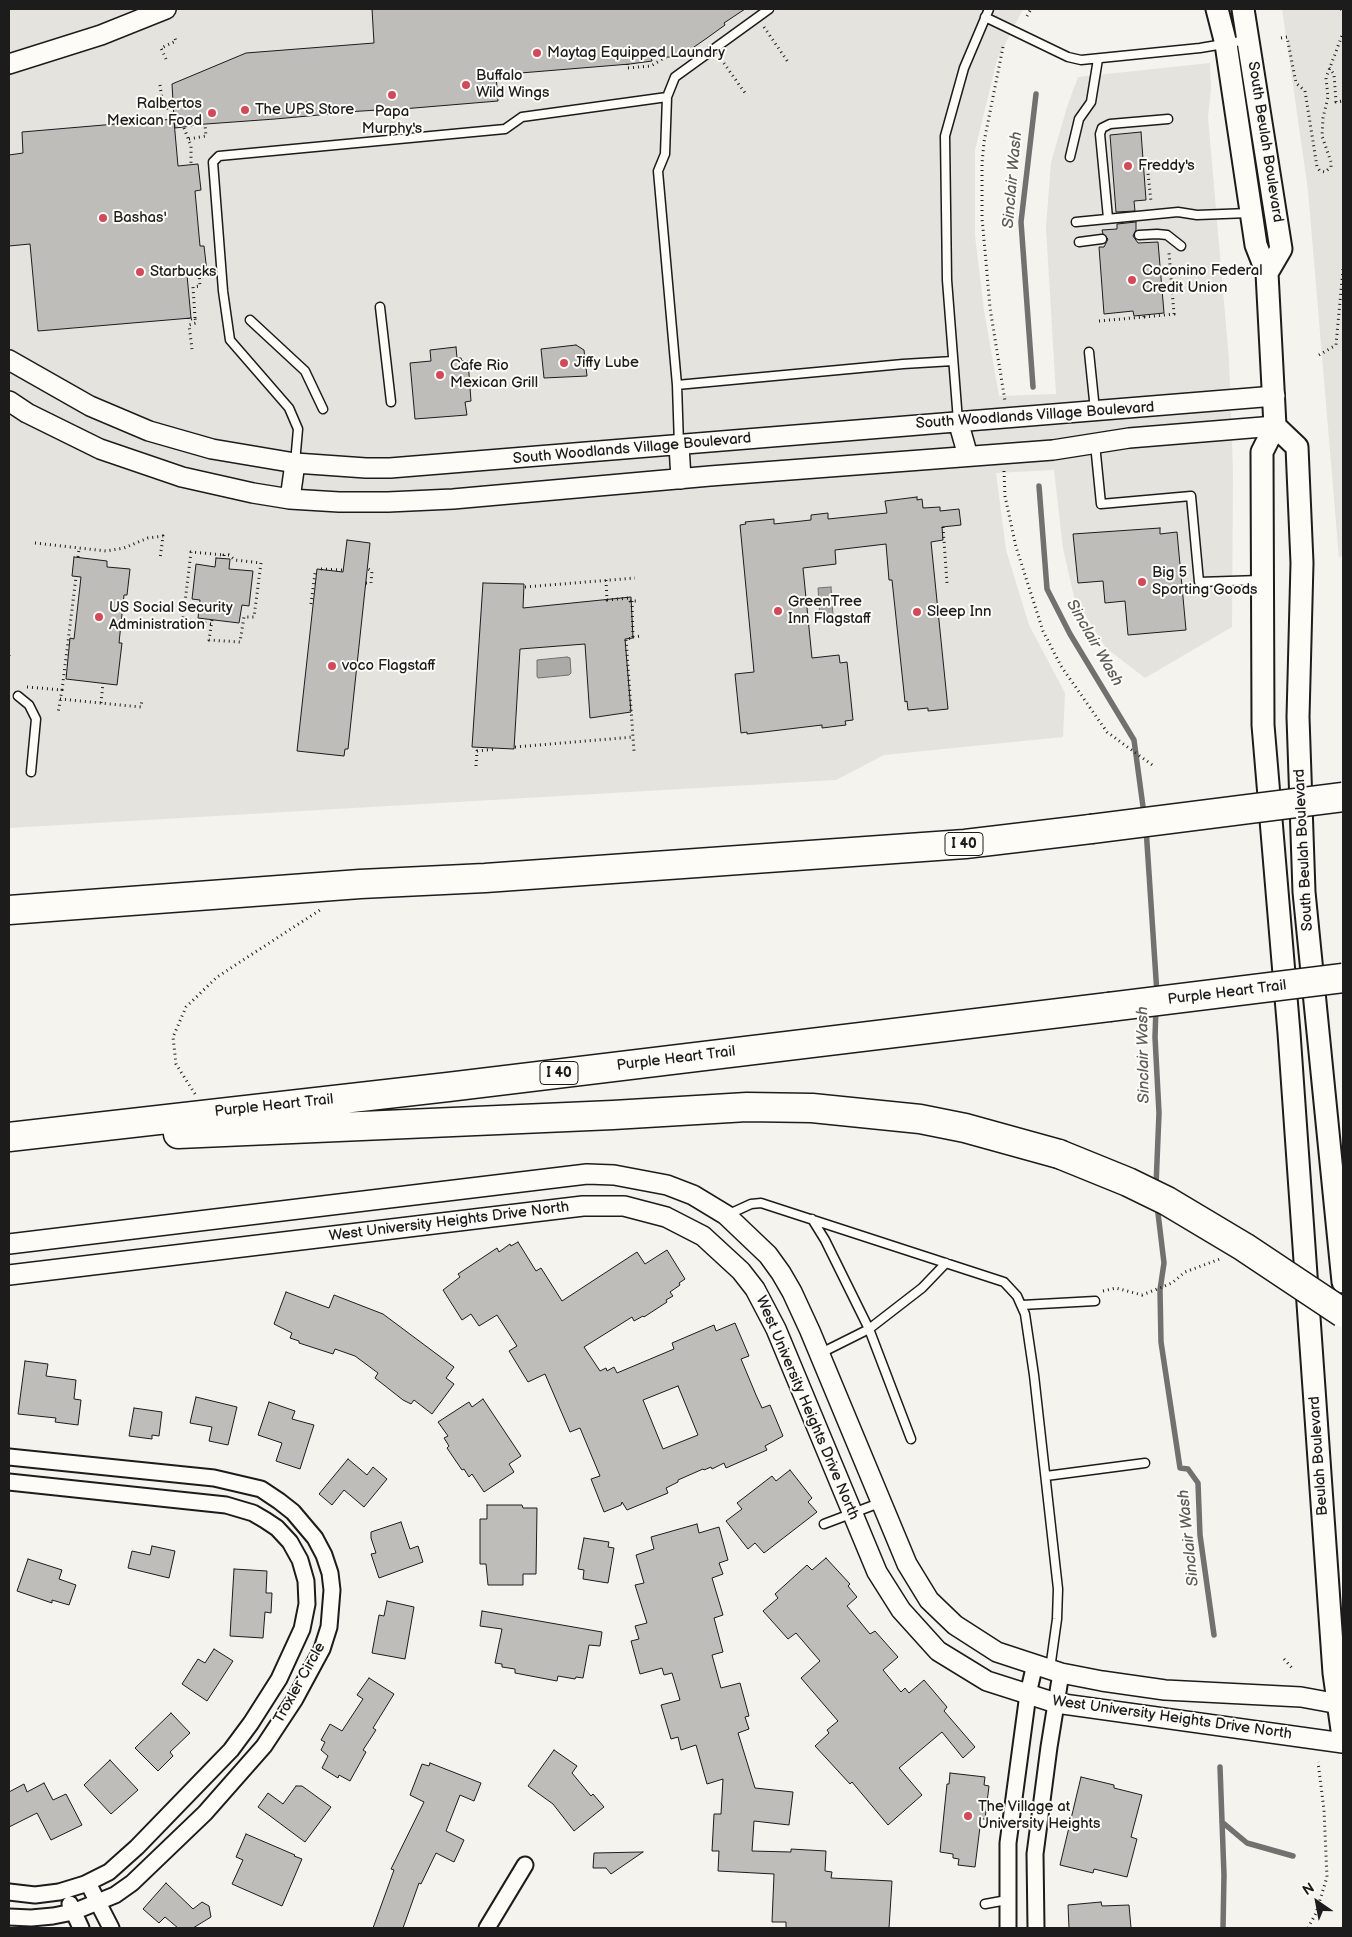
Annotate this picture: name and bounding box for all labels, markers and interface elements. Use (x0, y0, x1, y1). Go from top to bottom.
place label: Maytag Equipped Laundry (547, 44, 725, 62)
marker: Maytag Equipped Laundry (531, 47, 543, 59)
street label: South Beulah Boulevard (1243, 60, 1287, 224)
place label: Buffalo Wild Wings (476, 67, 549, 102)
marker: Buffalo Wild Wings (460, 79, 472, 91)
marker: Papa Murphy's (386, 89, 398, 101)
place label: Ralbertos Mexican Food (107, 95, 202, 130)
place label: The UPS Store (255, 101, 354, 119)
place label: Papa Murphy's (362, 103, 422, 138)
marker: The UPS Store (239, 104, 251, 116)
marker: Ralbertos Mexican Food (206, 107, 218, 119)
water label: Sinclair Wash (999, 131, 1027, 229)
place label: Freddy's (1138, 157, 1195, 175)
marker: Freddy's (1122, 160, 1134, 172)
place label: Bashas' (113, 209, 167, 227)
marker: Bashas' (97, 212, 109, 224)
place label: Coconino Federal Credit Union (1142, 262, 1263, 297)
place label: Starbucks (150, 263, 217, 281)
marker: Starbucks (134, 266, 146, 278)
marker: Coconino Federal Credit Union (1126, 274, 1138, 286)
place label: Jiffy Lube (574, 354, 639, 372)
place label: Cafe Rio Mexican Grill (450, 357, 538, 392)
marker: Jiffy Lube (558, 357, 570, 369)
marker: Cafe Rio Mexican Grill (434, 369, 446, 381)
street label: South Woodlands Village Boulevard (915, 399, 1155, 433)
street label: South Woodlands Village Boulevard (512, 430, 752, 468)
place label: Big 5 Sporting Goods (1152, 564, 1257, 599)
marker: Big 5 Sporting Goods (1136, 576, 1148, 588)
place label: GreenTree Inn Flagstaff (788, 593, 871, 628)
water label: Sinclair Wash (1061, 596, 1127, 690)
place label: US Social Security Administration (109, 599, 233, 634)
place label: Sleep Inn (927, 603, 991, 621)
marker: GreenTree Inn Flagstaff (772, 605, 784, 617)
marker: Sleep Inn (911, 606, 923, 618)
marker: US Social Security Administration (93, 611, 105, 623)
place label: voco Flagstaff (342, 657, 436, 675)
marker: voco Flagstaff (326, 660, 338, 672)
street label: South Beulah Boulevard (1291, 768, 1317, 932)
road number: I 40 (945, 832, 983, 856)
street label: Purple Heart Trail (1167, 977, 1287, 1009)
water label: Sinclair Wash (1134, 1006, 1154, 1104)
street label: Purple Heart Trail (616, 1043, 736, 1075)
road number: I 40 (540, 1062, 578, 1084)
street label: Purple Heart Trail (214, 1091, 334, 1121)
street label: West University Heights Drive North (328, 1198, 570, 1246)
street label: West University Heights Drive North (751, 1293, 863, 1523)
street label: Beulah Boulevard (1306, 1396, 1332, 1516)
water label: Sinclair Wash (1174, 1489, 1204, 1587)
street label: Troxler Circle (270, 1640, 330, 1726)
street label: West University Heights Drive North (1051, 1692, 1293, 1744)
place label: The Village at University Heights (978, 1798, 1100, 1833)
marker: The Village at University Heights (962, 1810, 974, 1822)
north arrow (1292, 1877, 1342, 1927)
text: N (1300, 1879, 1318, 1899)

